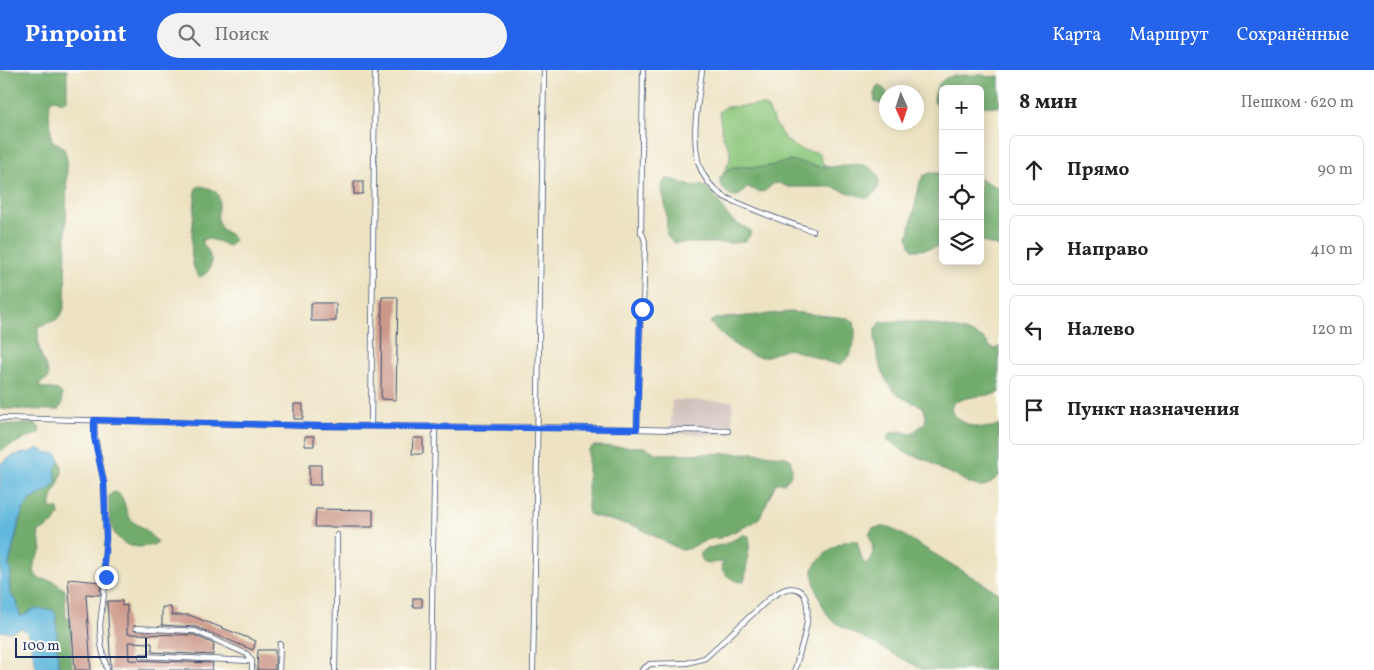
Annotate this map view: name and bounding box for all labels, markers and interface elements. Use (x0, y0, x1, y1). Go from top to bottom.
search box (157, 13, 507, 58)
text: Pinpoint (25, 18, 127, 52)
icon: search (175, 21, 203, 49)
text: Поиск (215, 22, 269, 48)
text: Карта (1052, 23, 1101, 48)
text: Маршрут (1129, 23, 1209, 48)
text: Сохранённые (1237, 23, 1349, 48)
north arrow (879, 85, 924, 130)
map controls (939, 85, 984, 265)
button: + (939, 85, 984, 130)
text: 8 мин (1019, 88, 1078, 117)
text: Пешком · 620 m (1241, 92, 1354, 114)
button: − (939, 130, 984, 175)
icon: ahead (1020, 156, 1048, 184)
text: Прямо (1067, 157, 1129, 183)
text: 90 m (1317, 159, 1353, 181)
button: locate (939, 175, 984, 220)
button: layers (939, 220, 984, 265)
icon: right (1020, 236, 1048, 264)
text: Направо (1067, 237, 1149, 263)
text: 410 m (1310, 239, 1353, 261)
route start (631, 298, 654, 321)
icon: left (1020, 316, 1048, 344)
text: Налево (1067, 317, 1135, 343)
text: 120 m (1311, 319, 1353, 341)
icon: arrive (1020, 396, 1048, 424)
text: Пункт назначения (1067, 397, 1240, 423)
route end (95, 566, 118, 589)
scale bar (15, 635, 148, 658)
text: 100 m (22, 637, 60, 656)

